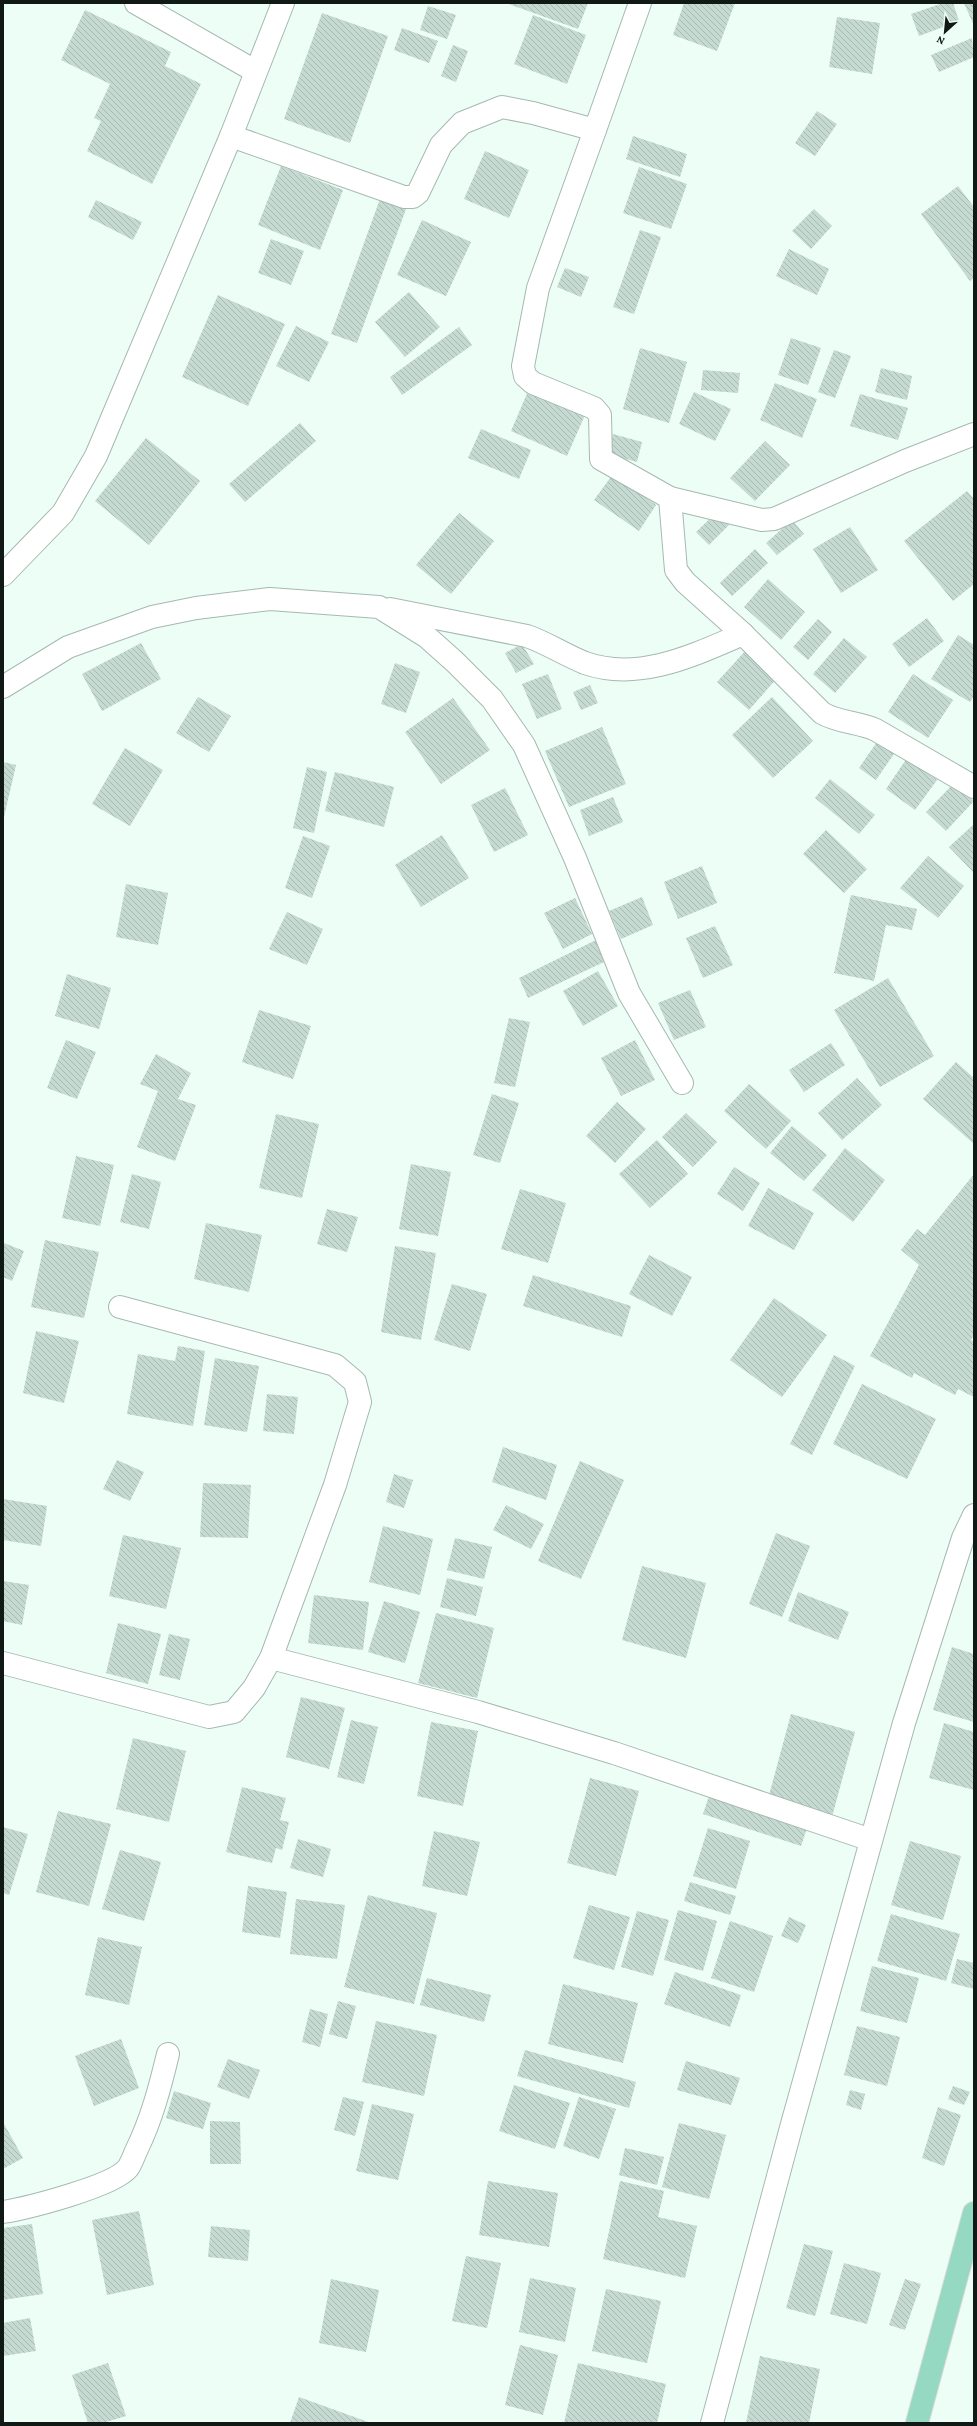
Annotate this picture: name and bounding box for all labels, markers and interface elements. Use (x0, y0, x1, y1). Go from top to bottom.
north arrow (925, 12, 965, 52)
text: N (934, 34, 947, 48)

